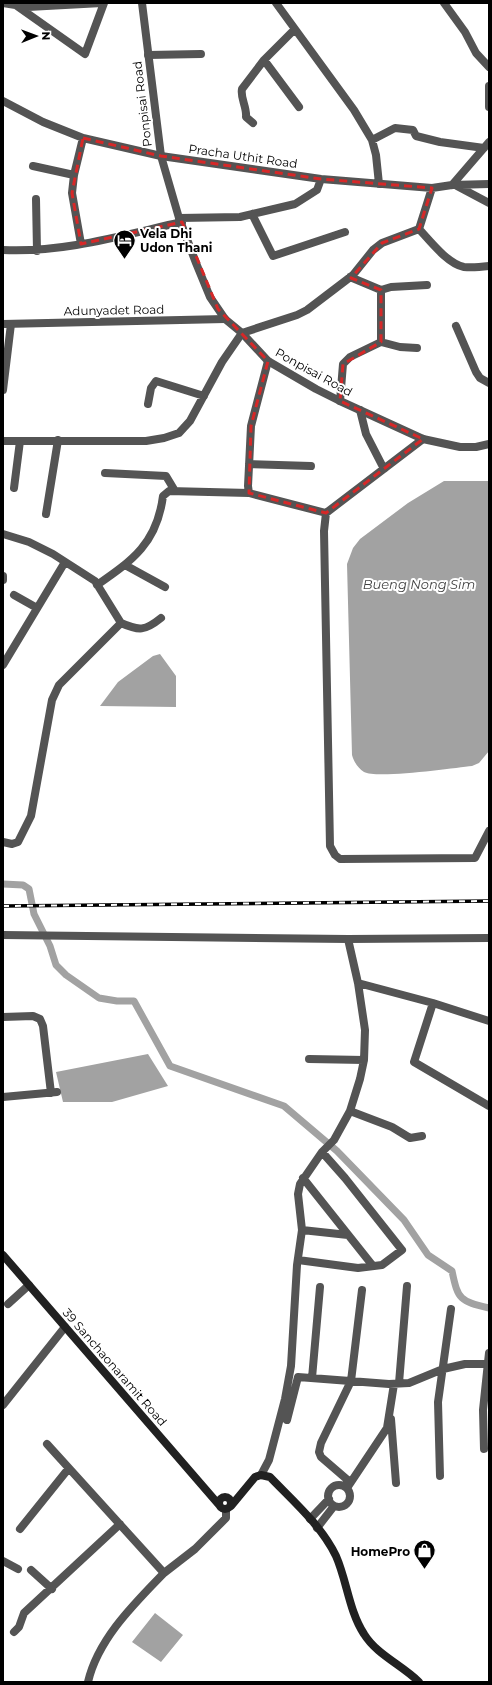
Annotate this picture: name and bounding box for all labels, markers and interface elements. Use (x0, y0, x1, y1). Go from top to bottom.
north arrow (16, 16, 56, 56)
text: N (39, 31, 53, 40)
street label: Ponpisai Road (129, 60, 155, 148)
street label: Pracha Uthit Road (188, 141, 298, 171)
place label: Vela Dhi Udon Thani (139, 226, 212, 255)
hotel icon: Vela Dhi Udon Thani (111, 227, 137, 260)
street label: Adunyadet Road (64, 302, 164, 318)
street label: Ponpisai Road (273, 345, 355, 399)
water label: Bueng Nong Sim (363, 576, 475, 592)
street label: 39 Sanchaonaramit Road (60, 1305, 170, 1429)
shop icon: HomePro (412, 1538, 438, 1571)
place label: HomePro (351, 1544, 410, 1559)

